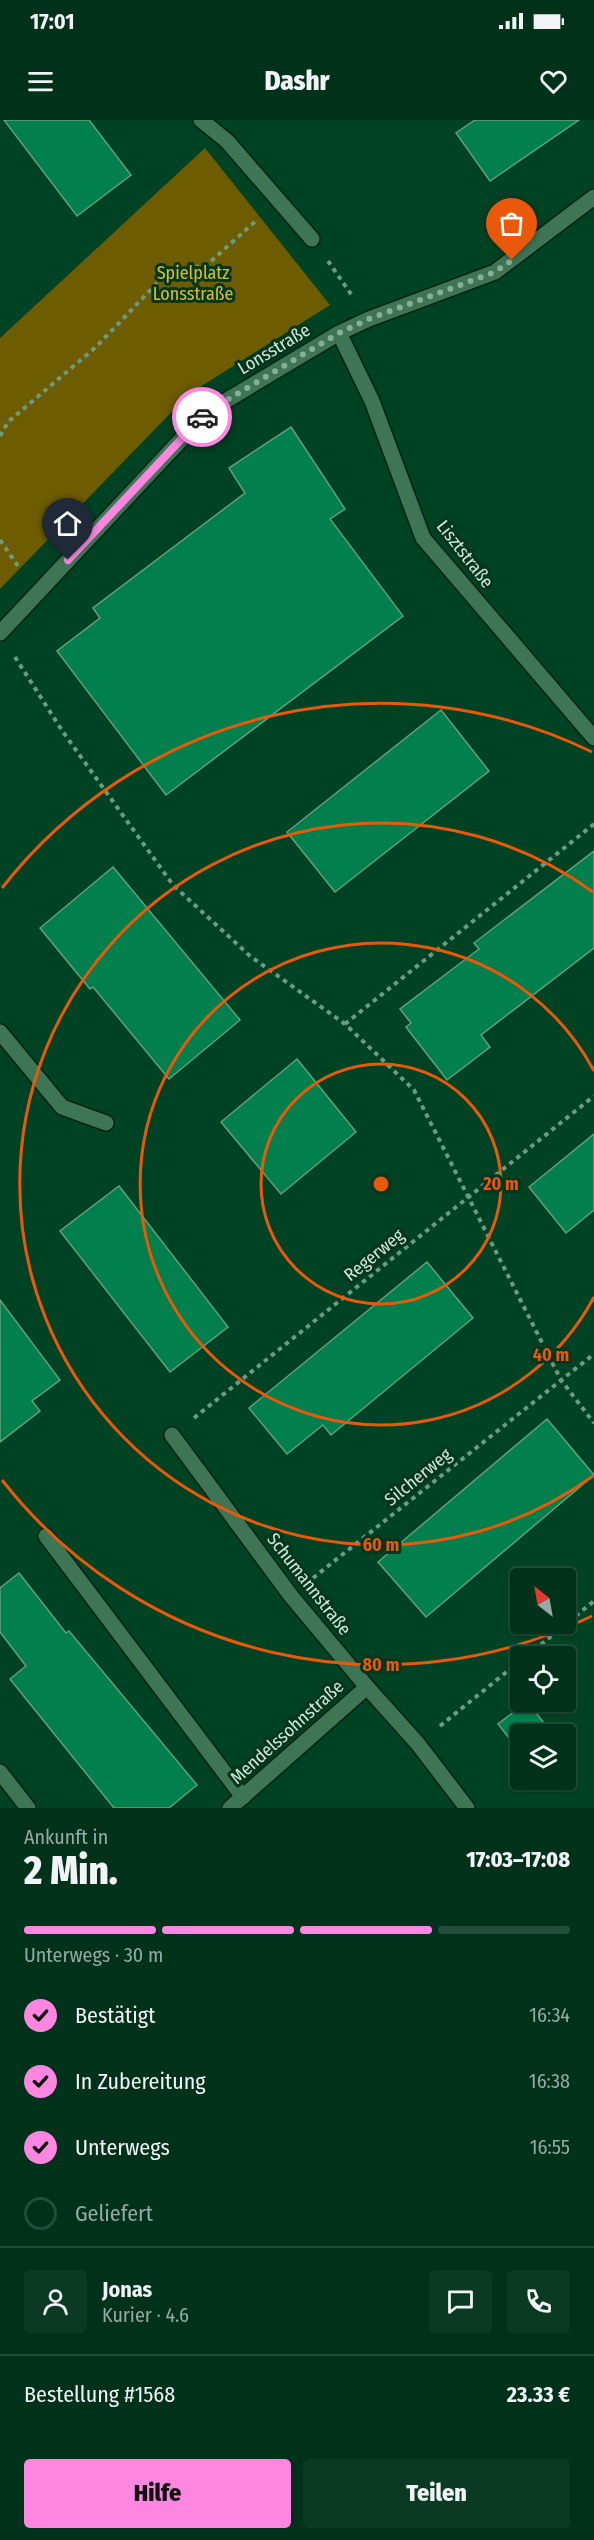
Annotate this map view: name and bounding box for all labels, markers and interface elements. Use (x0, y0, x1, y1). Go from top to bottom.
text: 17:01 (30, 8, 75, 35)
icon: menu (24, 65, 57, 98)
text: Dashr (264, 65, 330, 97)
icon: heart (537, 65, 570, 98)
pin (486, 198, 537, 260)
icon: bag (495, 207, 528, 240)
park label: Spielplatz Lonsstraße (153, 262, 233, 305)
street label: Lonsstraße (234, 319, 314, 379)
courier (172, 387, 232, 447)
icon: car (186, 401, 219, 434)
pin (42, 498, 93, 560)
icon: home (51, 507, 84, 540)
street label: Lisztstraße (432, 516, 498, 592)
text: 20 m (482, 1173, 519, 1195)
centre of rings (371, 1174, 391, 1194)
street label: Regerweg (340, 1224, 409, 1286)
text: 40 m (533, 1344, 569, 1366)
street label: Silcherweg (380, 1443, 456, 1511)
street label: Schumannstraße (262, 1528, 356, 1640)
text: 60 m (363, 1534, 399, 1556)
north arrow (510, 1568, 576, 1634)
map controls (510, 1568, 576, 1790)
button: locate (510, 1646, 576, 1712)
text: 80 m (363, 1654, 399, 1676)
street label: Mendelssohnstraße (226, 1675, 348, 1789)
button: layers (510, 1724, 576, 1790)
text: Ankunft in (24, 1825, 108, 1849)
text: 17:03–17:08 (466, 1846, 570, 1873)
text: 2 Min. (24, 1848, 118, 1894)
text: Unterwegs · 30 m (24, 1943, 163, 1967)
icon: check (24, 1999, 57, 2032)
text: Bestätigt (75, 2002, 155, 2029)
text: 16:34 (529, 2003, 570, 2027)
icon: check (24, 2065, 57, 2098)
text: In Zubereitung (75, 2068, 206, 2095)
text: 16:38 (529, 2069, 570, 2093)
icon: check (24, 2131, 57, 2164)
text: Unterwegs (75, 2134, 170, 2161)
text: 16:55 (530, 2135, 570, 2159)
text: Geliefert (75, 2200, 153, 2227)
button: person (24, 2270, 87, 2333)
button: chat (429, 2270, 492, 2333)
button: phone (507, 2270, 570, 2333)
text: Jonas (102, 2276, 152, 2303)
text: Kurier · 4.6 (102, 2303, 189, 2327)
text: Bestellung #1568 (24, 2381, 175, 2408)
text: 23.33 € (507, 2381, 570, 2408)
button: Hilfe (24, 2459, 291, 2528)
button: Teilen (303, 2459, 570, 2528)

